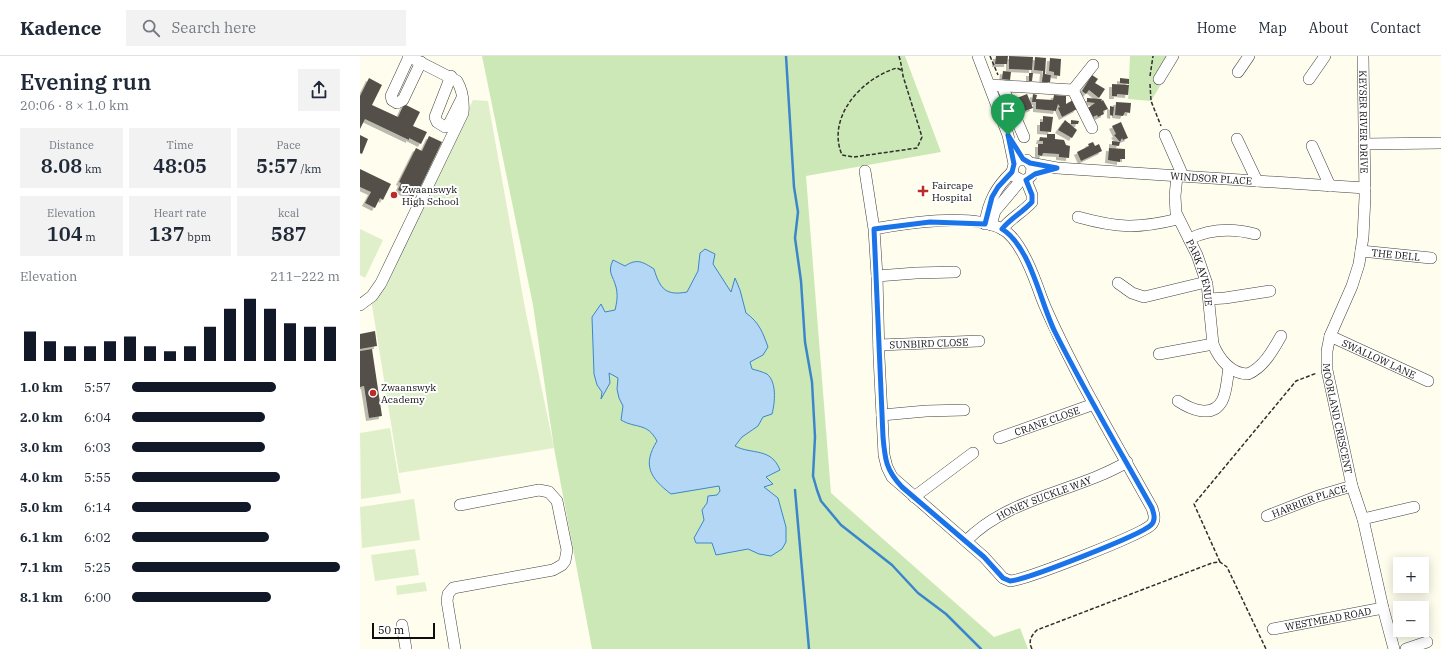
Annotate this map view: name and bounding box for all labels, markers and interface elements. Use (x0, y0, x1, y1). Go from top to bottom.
search box (126, 10, 406, 46)
text: Kadence (20, 16, 102, 40)
icon: search (140, 17, 162, 39)
text: Search here (172, 18, 256, 37)
text: Home (1197, 19, 1236, 37)
text: Map (1258, 19, 1287, 37)
text: About (1309, 19, 1348, 37)
text: Contact (1370, 19, 1421, 37)
text: Evening run (20, 67, 151, 96)
button: share (298, 69, 340, 111)
street label: KEYSER RIVER DRIVE (1357, 70, 1371, 174)
pin (991, 94, 1025, 135)
text: 20:06 · 8 × 1.0 km (20, 97, 129, 114)
icon: arrive (997, 100, 1019, 122)
text: Distance (49, 138, 94, 152)
text: Time (166, 138, 194, 152)
text: Pace (277, 138, 301, 152)
text: 8.08 (41, 152, 82, 179)
text: 48:05 (153, 152, 207, 179)
text: 5:57 (256, 152, 298, 179)
text: km (82, 162, 102, 176)
text: /km (298, 162, 321, 176)
street label: WINDSOR PLACE (1170, 169, 1253, 187)
place label: Faircape Hospital (932, 179, 973, 204)
place label: Zwaanswyk High School (402, 183, 459, 208)
marker: Faircape Hospital (917, 185, 929, 197)
marker: Zwaanswyk High School (389, 190, 399, 200)
text: Elevation (47, 206, 96, 220)
text: Heart rate (154, 206, 206, 220)
text: kcal (278, 206, 299, 220)
text: 104 (47, 220, 83, 247)
text: 137 (149, 220, 185, 247)
text: 587 (271, 220, 307, 247)
text: m (83, 230, 96, 244)
text: bpm (185, 230, 211, 244)
street label: PARK AVENUE (1184, 237, 1216, 307)
street label: THE DELL (1371, 246, 1421, 263)
text: Elevation (20, 268, 77, 285)
text: 211–222 m (270, 268, 340, 285)
street label: SUNBIRD CLOSE (889, 335, 969, 351)
street label: SWALLOW LANE (1340, 336, 1418, 381)
street label: MOORLAND CRESCENT (1321, 363, 1356, 475)
text: 1.0 km (20, 379, 63, 396)
text: 5:57 (84, 379, 111, 396)
place label: Zwaanswyk Academy (381, 381, 436, 406)
marker: Zwaanswyk Academy (368, 388, 378, 398)
street label: CRANE CLOSE (1013, 403, 1081, 438)
text: 2.0 km (20, 409, 63, 426)
text: 6:04 (84, 409, 111, 426)
text: 3.0 km (20, 439, 63, 456)
text: 6:03 (84, 439, 111, 456)
text: 4.0 km (20, 469, 63, 486)
text: 5:55 (84, 469, 111, 486)
street label: HONEY SUCKLE WAY (994, 473, 1094, 523)
street label: HARRIER PLACE (1270, 481, 1348, 520)
text: 5.0 km (20, 499, 63, 516)
text: 6:14 (84, 499, 111, 516)
text: 6.1 km (20, 529, 63, 546)
text: 6:02 (84, 529, 111, 546)
map controls (1393, 557, 1429, 637)
button: + (1393, 557, 1429, 593)
text: 7.1 km (20, 559, 63, 576)
text: 5:25 (84, 559, 111, 576)
text: 8.1 km (20, 589, 63, 606)
text: 6:00 (84, 589, 111, 606)
button: − (1393, 601, 1429, 637)
street label: WESTMEAD ROAD (1284, 604, 1372, 633)
scale bar (372, 621, 435, 640)
text: 50 m (378, 623, 404, 637)

